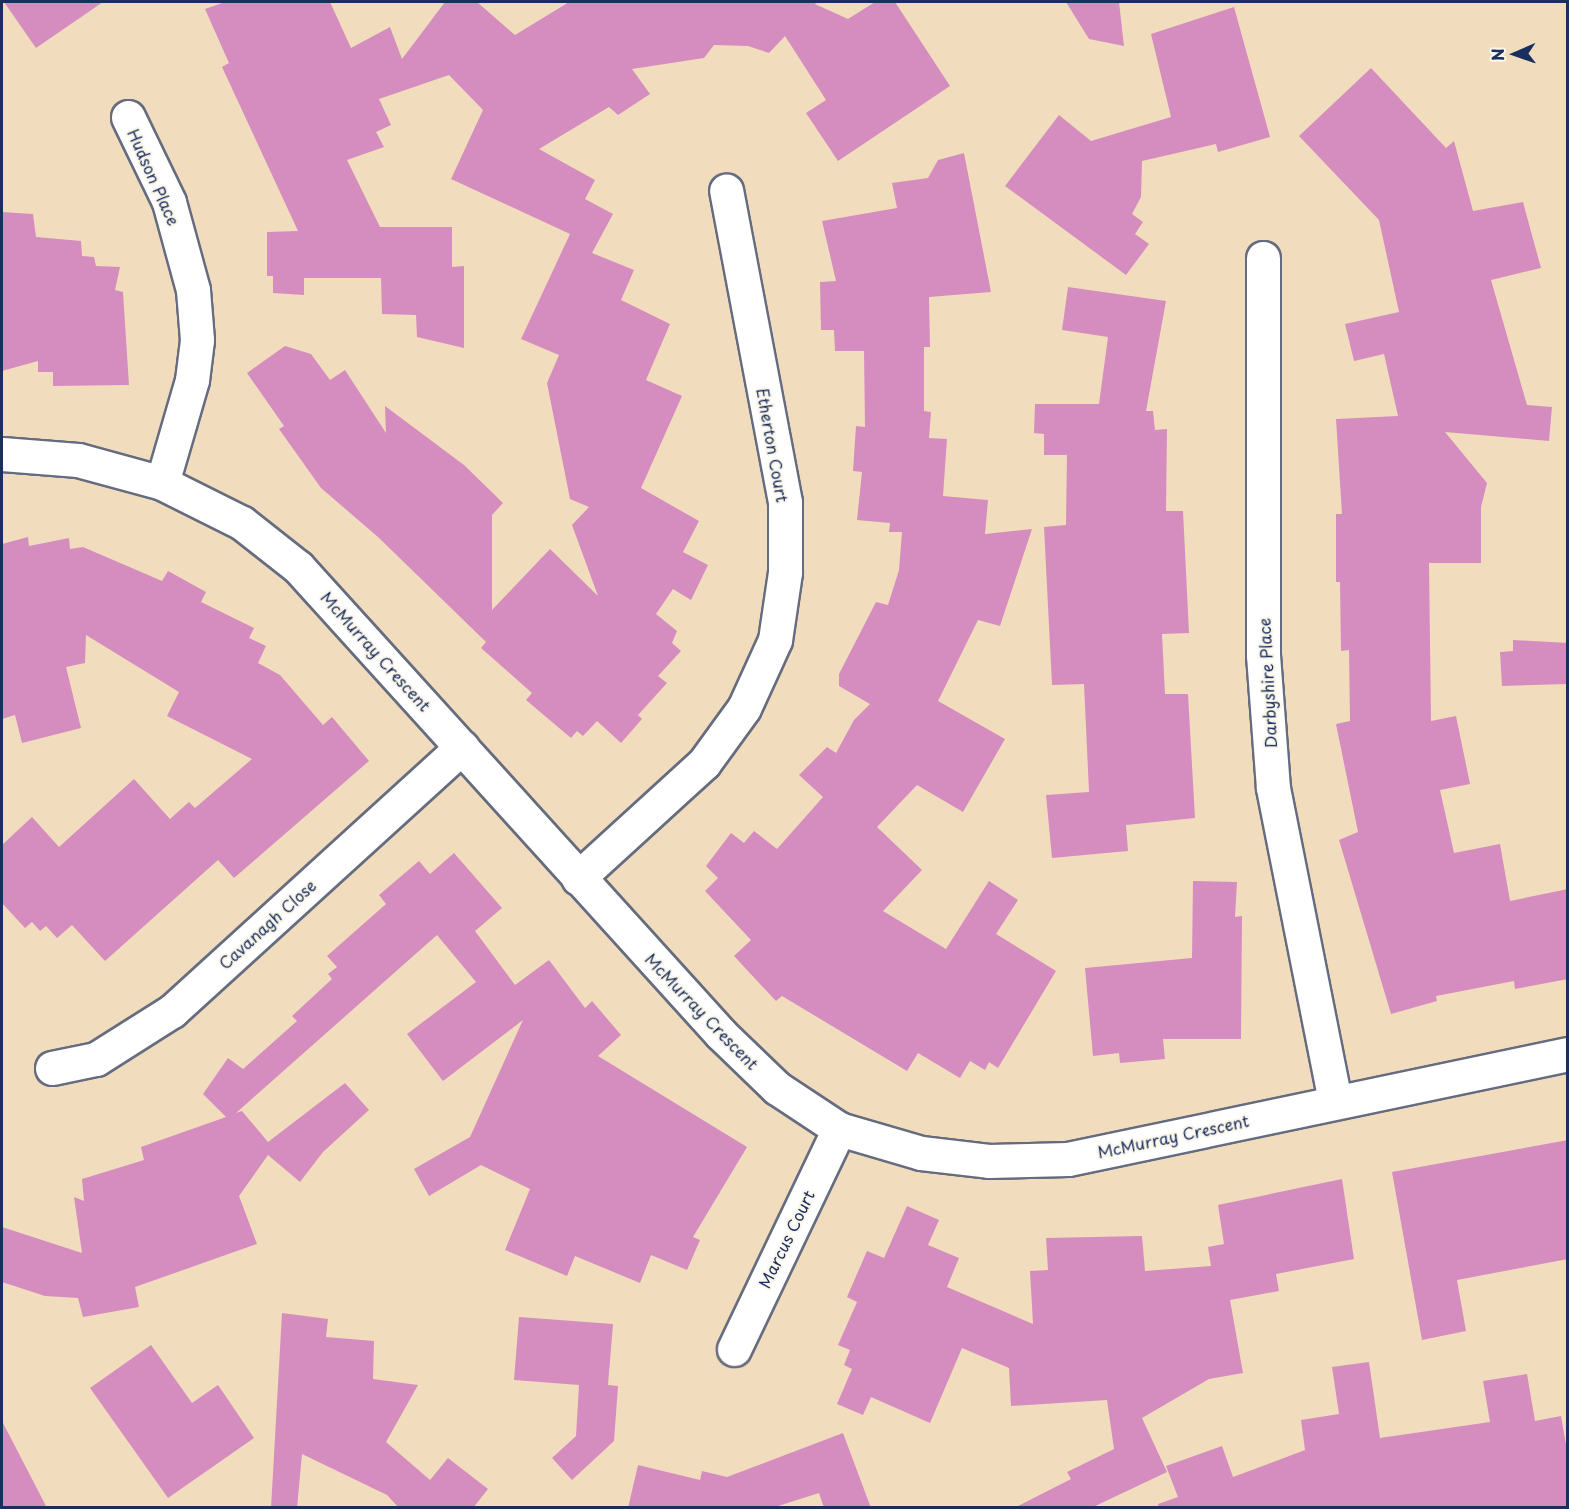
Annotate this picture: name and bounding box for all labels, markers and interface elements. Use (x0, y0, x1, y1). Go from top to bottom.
north arrow (1485, 24, 1545, 84)
text: N (1485, 48, 1509, 61)
street label: Hudson Place (124, 126, 184, 228)
street label: Etherton Court (753, 386, 793, 504)
street label: McMurray Crescent (317, 587, 435, 715)
street label: Darbyshire Place (1254, 618, 1280, 748)
street label: Cavanagh Close (214, 875, 320, 973)
street label: McMurray Crescent (642, 949, 762, 1073)
street label: McMurray Crescent (1096, 1111, 1250, 1161)
street label: Marcus Court (754, 1187, 818, 1291)

